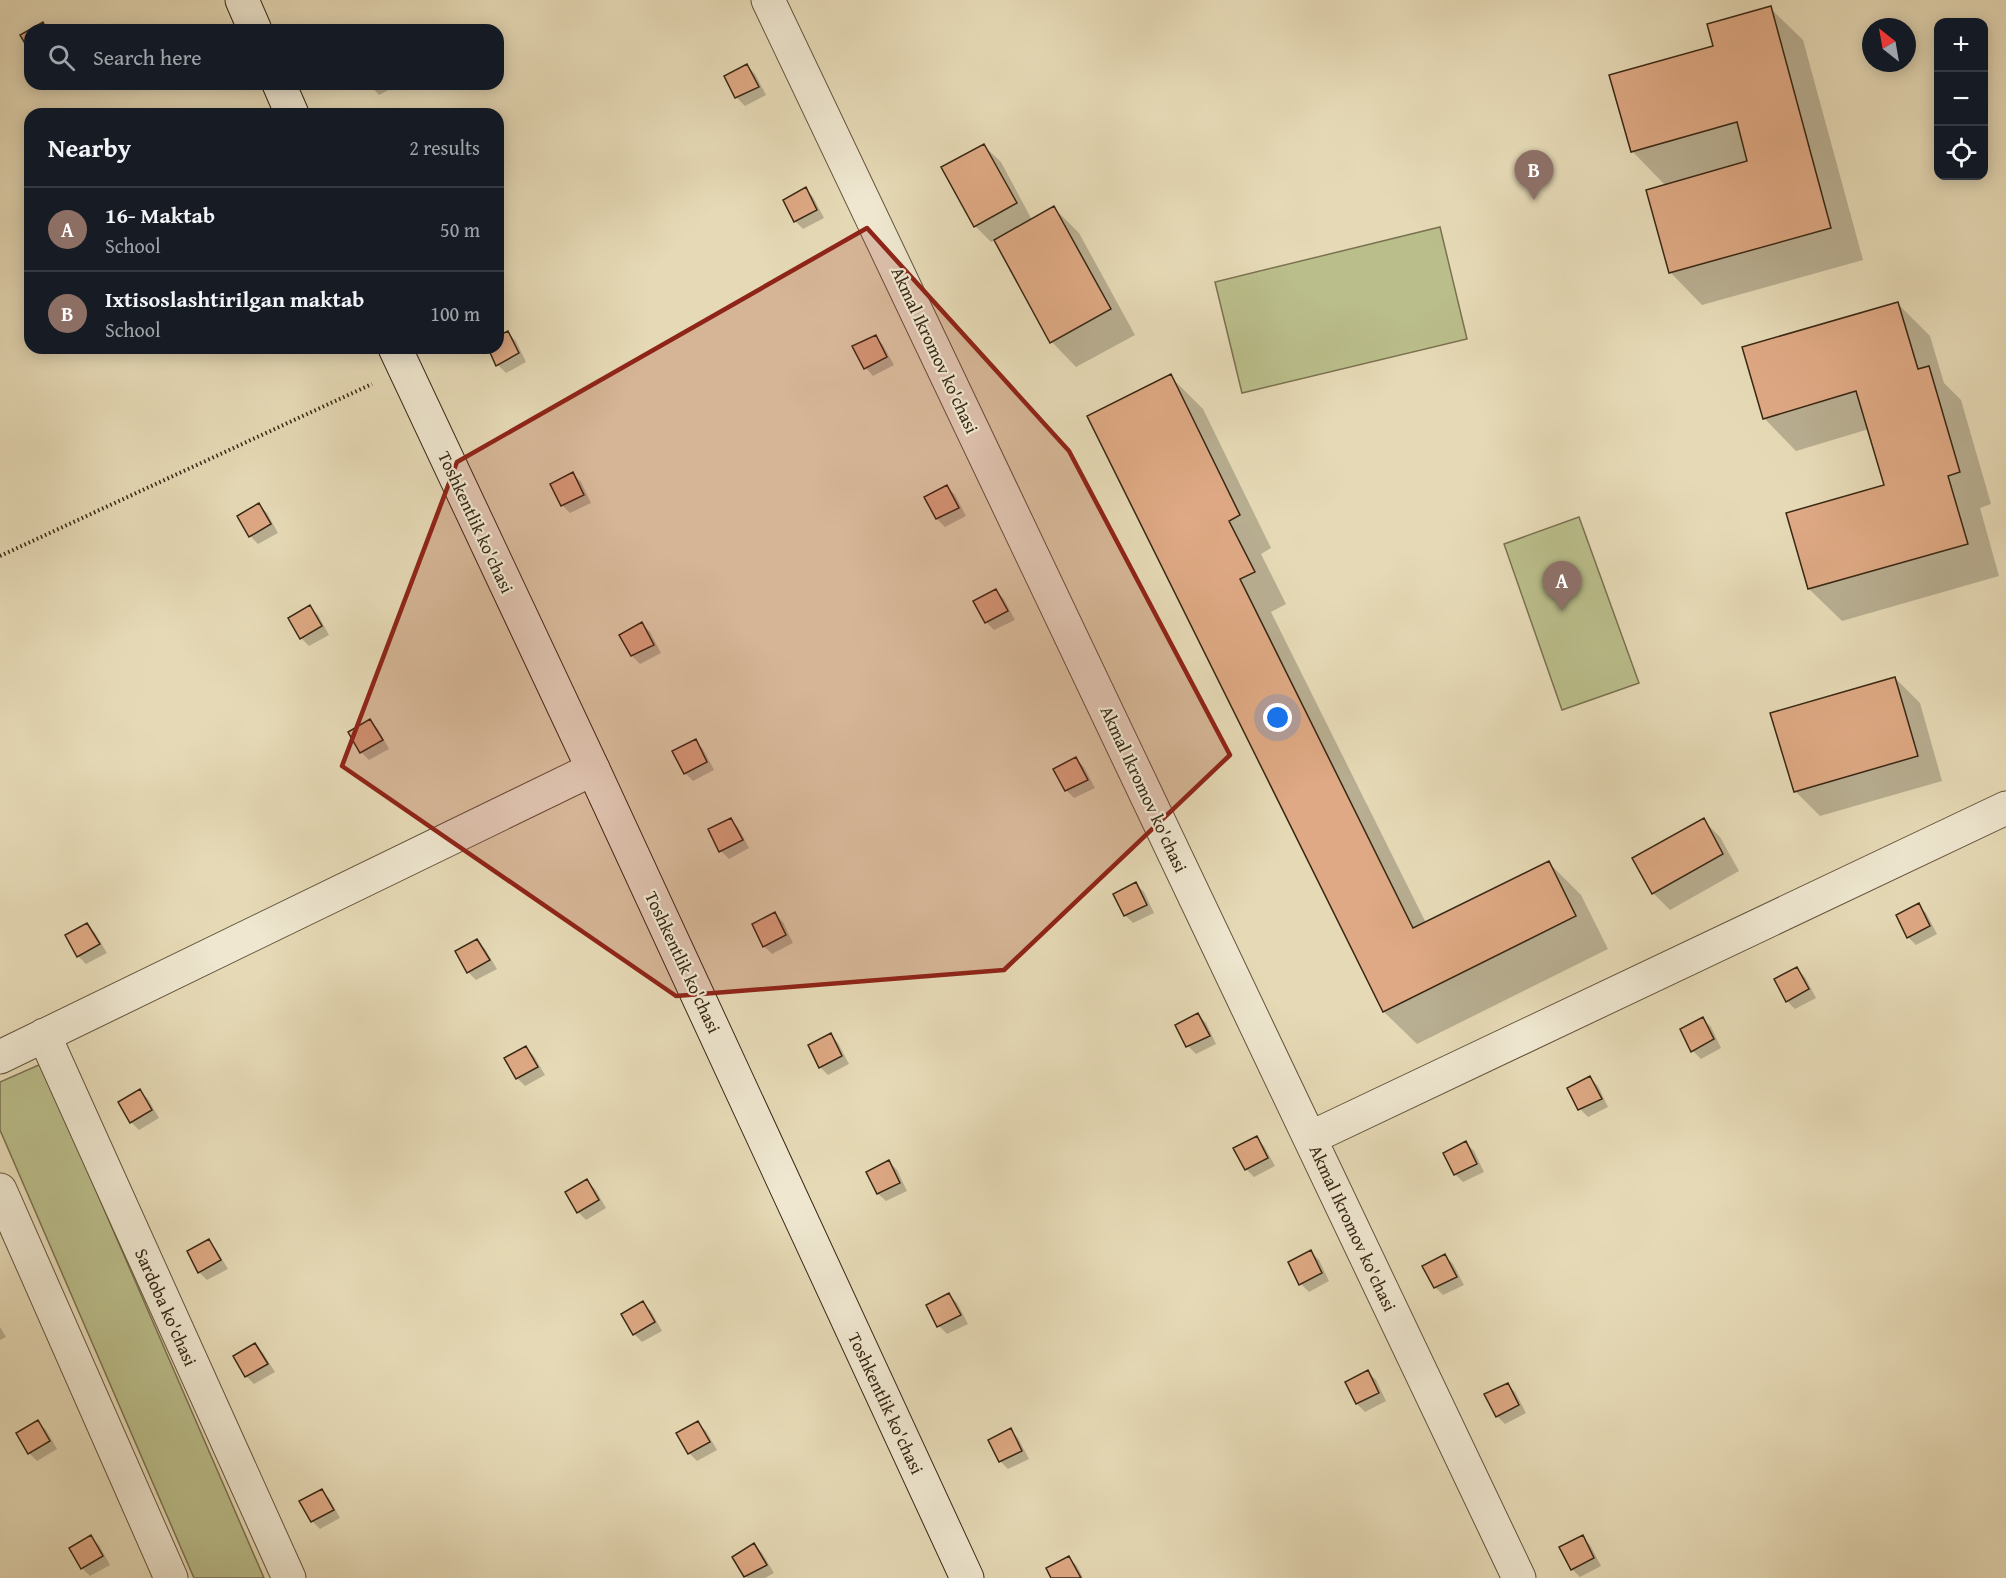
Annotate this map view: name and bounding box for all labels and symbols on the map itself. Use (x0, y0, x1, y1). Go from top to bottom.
north arrow (1862, 18, 1916, 72)
pin: B (1514, 150, 1553, 200)
street label: Akmal Ikromov ko'chasi (885, 262, 985, 438)
street label: Toshkentlik ko'chasi (431, 447, 521, 597)
pin: A (1542, 562, 1582, 611)
street label: Akmal Ikromov ko'chasi (1094, 701, 1194, 877)
your location (1263, 703, 1292, 732)
street label: Toshkentlik ko'chasi (638, 887, 728, 1037)
street label: Akmal Ikromov ko'chasi (1303, 1140, 1403, 1316)
street label: Sardoba ko'chasi (128, 1244, 204, 1370)
street label: Toshkentlik ko'chasi (841, 1328, 931, 1478)

